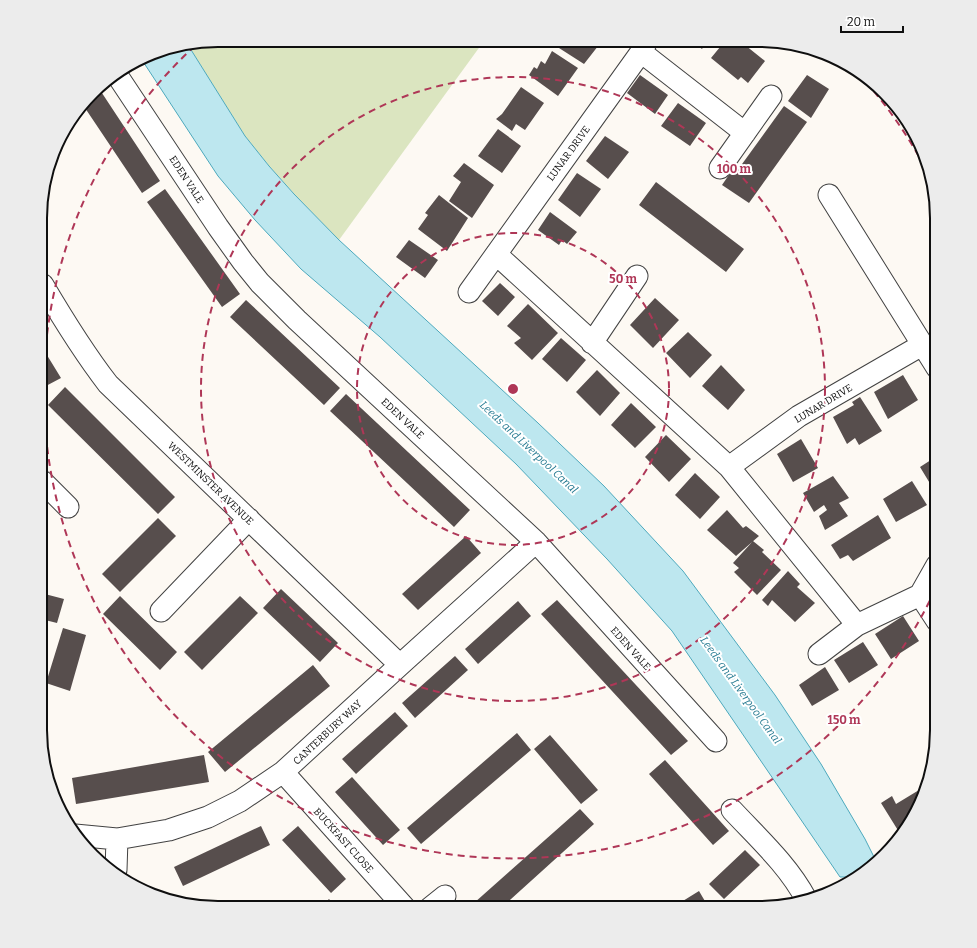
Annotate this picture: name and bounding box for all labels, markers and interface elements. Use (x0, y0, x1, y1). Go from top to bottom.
scale bar (841, 8, 903, 34)
text: 20 m (847, 15, 876, 29)
street label: LUNAR DRIVE (545, 124, 593, 184)
street label: EDEN VALE (166, 154, 206, 205)
text: 100 m (717, 162, 752, 176)
text: 50 m (609, 272, 637, 286)
centre of rings (506, 382, 520, 396)
street label: LUNAR DRIVE (792, 382, 855, 426)
street label: EDEN VALE (378, 396, 426, 442)
water label: Leeds and Liverpool Canal (477, 399, 580, 496)
street label: WESTMINSTER AVENUE (165, 440, 256, 528)
street label: EDEN VALE (608, 625, 653, 673)
water label: Leeds and Liverpool Canal (697, 634, 784, 746)
street label: CANTERBURY WAY (291, 698, 365, 768)
text: 150 m (828, 713, 861, 727)
street label: BUCKFAST CLOSE (311, 806, 376, 876)

